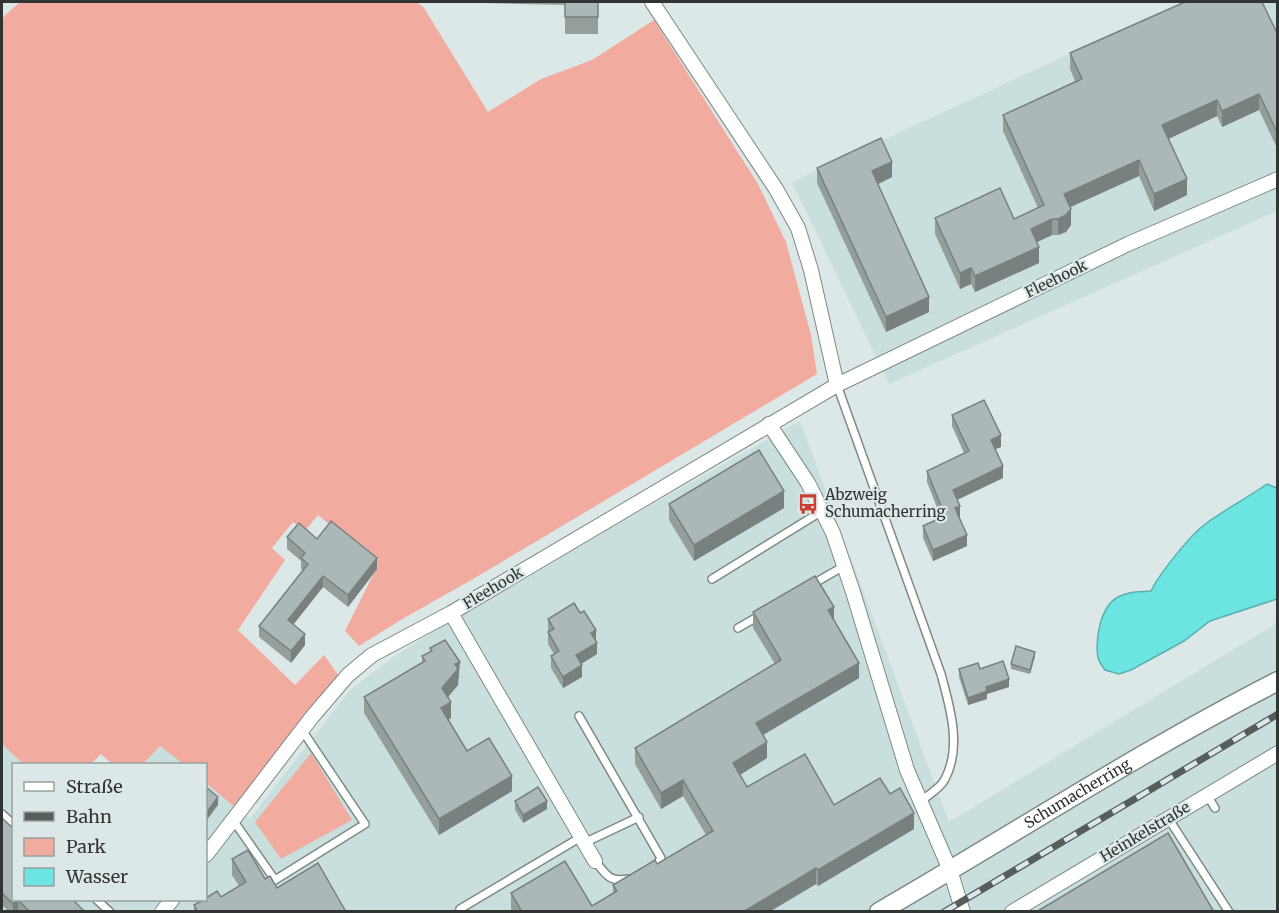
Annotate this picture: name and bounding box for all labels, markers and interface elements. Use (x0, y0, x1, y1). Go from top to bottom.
street label: Fleehook (1022, 255, 1090, 302)
place label: Abzweig Schumacherring (824, 485, 946, 521)
bus stop icon: Abzweig Schumacherring (796, 492, 820, 516)
street label: Fleehook (459, 562, 527, 613)
street label: Schumacherring (1020, 754, 1134, 832)
legend (12, 763, 207, 901)
text: Straße (66, 775, 123, 798)
street label: Heinkelstraße (1096, 797, 1193, 866)
text: Bahn (66, 805, 112, 828)
text: Park (66, 835, 107, 858)
text: Wasser (65, 865, 128, 888)

